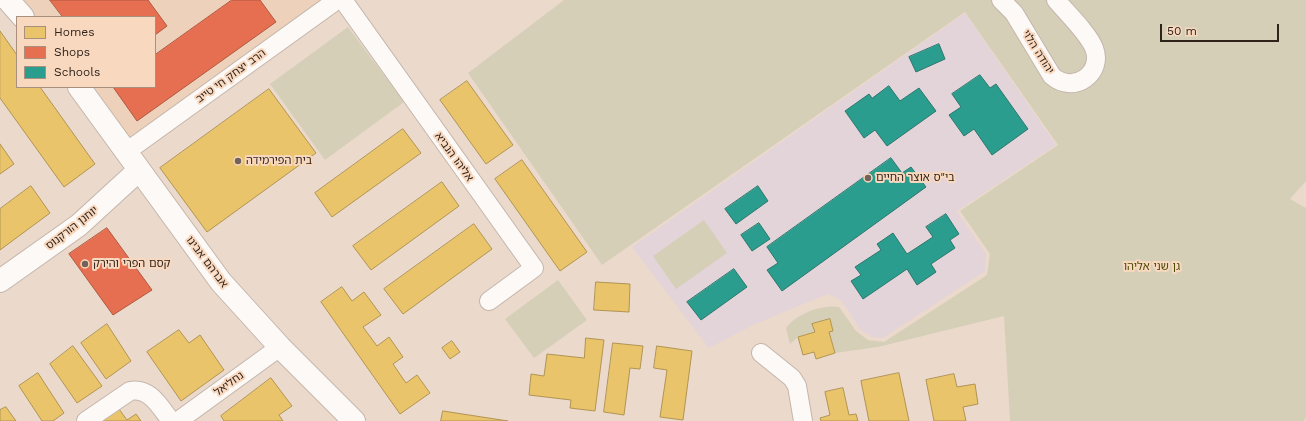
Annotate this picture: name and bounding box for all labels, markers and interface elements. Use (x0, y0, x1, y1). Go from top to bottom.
legend (16, 16, 156, 88)
scale bar (1162, 16, 1281, 42)
text: 50 m (1167, 24, 1197, 38)
text: Homes (54, 25, 95, 39)
street label: יהודה הלוי (1019, 28, 1057, 76)
text: Shops (54, 45, 90, 59)
street label: הרב יצחק חי טייב (194, 46, 268, 106)
text: Schools (54, 65, 100, 79)
street label: אליהו הנביא (432, 130, 476, 184)
place label: בית הפירמידה (246, 154, 312, 168)
marker: בית הפירמידה (233, 156, 243, 166)
place label: בי"ס אוצר החיים (876, 171, 955, 185)
marker: בי"ס אוצר החיים (863, 173, 873, 183)
street label: יוחנן הורקנוס (43, 204, 101, 252)
street label: אברהם אבינו (183, 234, 231, 290)
place label: קסם הפרי והירק (93, 257, 170, 271)
marker: קסם הפרי והירק (80, 259, 90, 269)
park label: גן שני אליהו (1124, 260, 1180, 274)
street label: נחליאל (212, 369, 246, 399)

